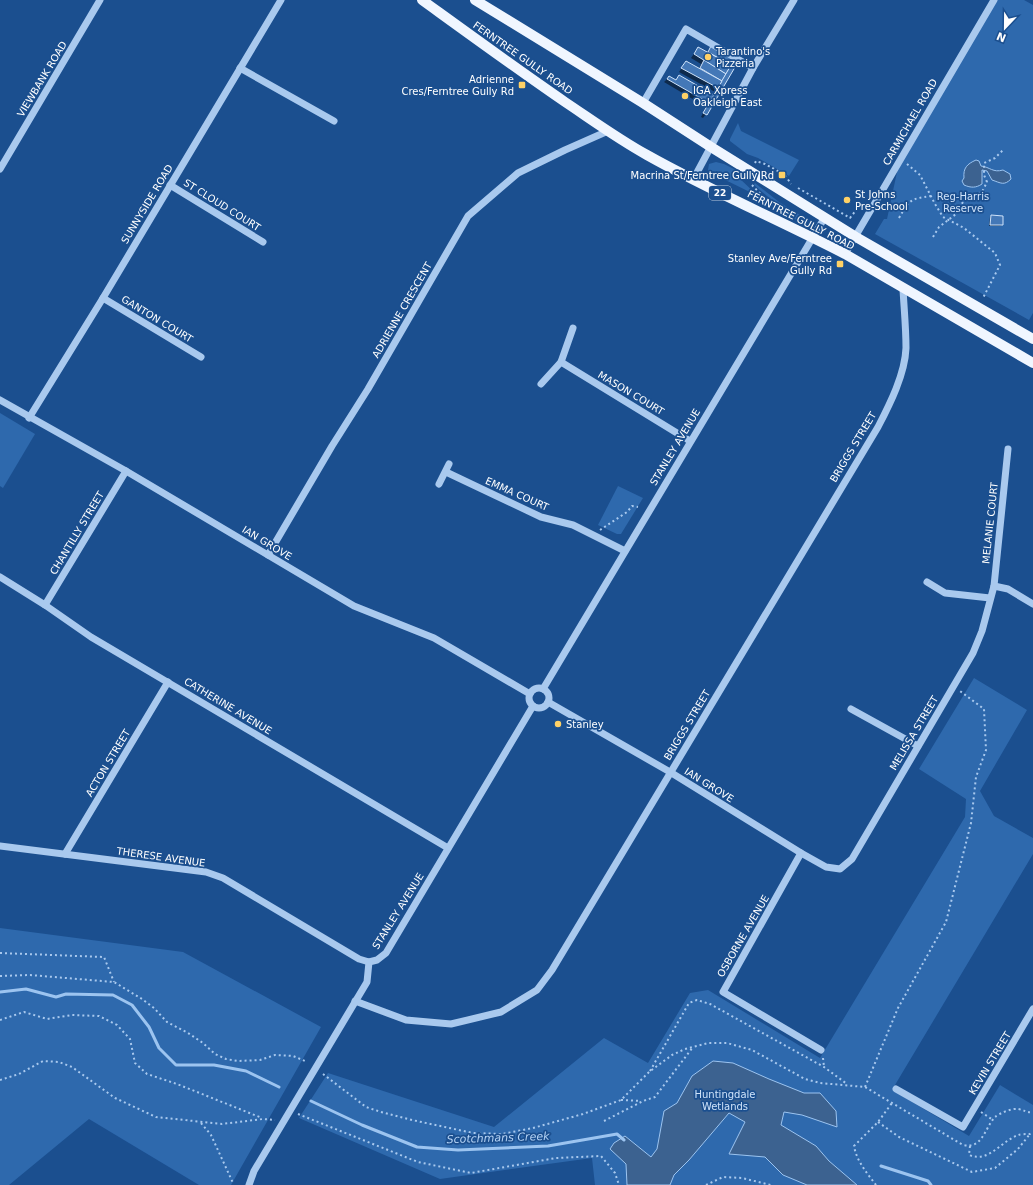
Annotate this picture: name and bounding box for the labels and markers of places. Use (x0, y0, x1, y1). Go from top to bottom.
place label: Tarantino's Pizzeria (715, 46, 770, 69)
marker: Tarantino's Pizzeria (703, 52, 713, 62)
place label: Adrienne Cres/Ferntree Gully Rd (401, 74, 514, 97)
marker: Adrienne Cres/Ferntree Gully Rd (517, 80, 527, 90)
place label: IGA Xpress Oakleigh East (693, 85, 762, 108)
marker: IGA Xpress Oakleigh East (680, 91, 690, 101)
place label: Macrina St/Ferntree Gully Rd (631, 170, 774, 181)
marker: Macrina St/Ferntree Gully Rd (777, 170, 787, 180)
place label: St Johns Pre-School (855, 189, 908, 212)
marker: St Johns Pre-School (842, 195, 852, 205)
place label: Stanley Ave/Ferntree Gully Rd (728, 253, 832, 276)
marker: Stanley Ave/Ferntree Gully Rd (835, 259, 845, 269)
marker: Stanley (553, 719, 563, 729)
place label: Stanley (566, 719, 604, 730)

